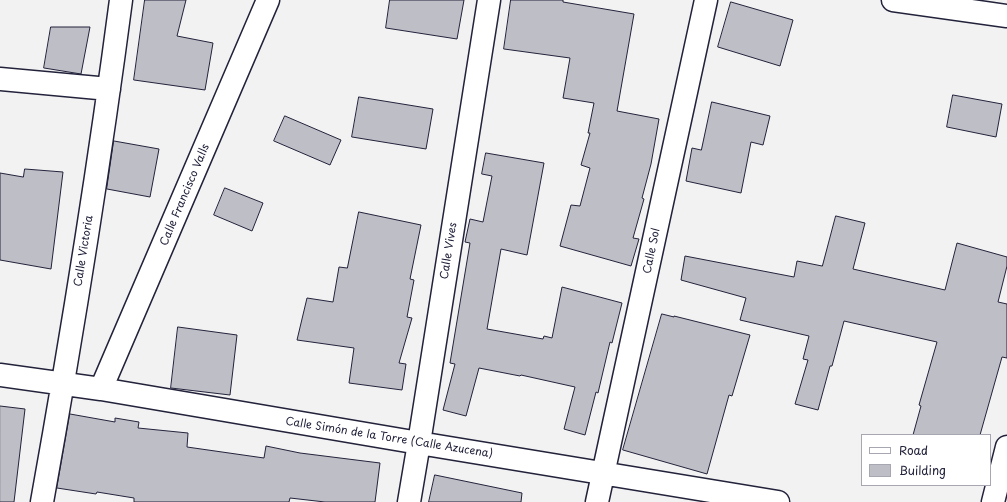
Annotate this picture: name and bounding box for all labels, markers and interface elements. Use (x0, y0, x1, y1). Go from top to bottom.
street label: Calle Francisco Valls (158, 142, 212, 248)
street label: Calle Victoria (72, 214, 96, 288)
street label: Calle Vives (438, 222, 460, 280)
street label: Calle Sol (641, 227, 663, 275)
street label: Calle Simón de la Torre (Calle Azucena) (284, 415, 494, 461)
legend (861, 434, 991, 486)
text: Road (899, 441, 928, 459)
text: Building (899, 461, 946, 479)

